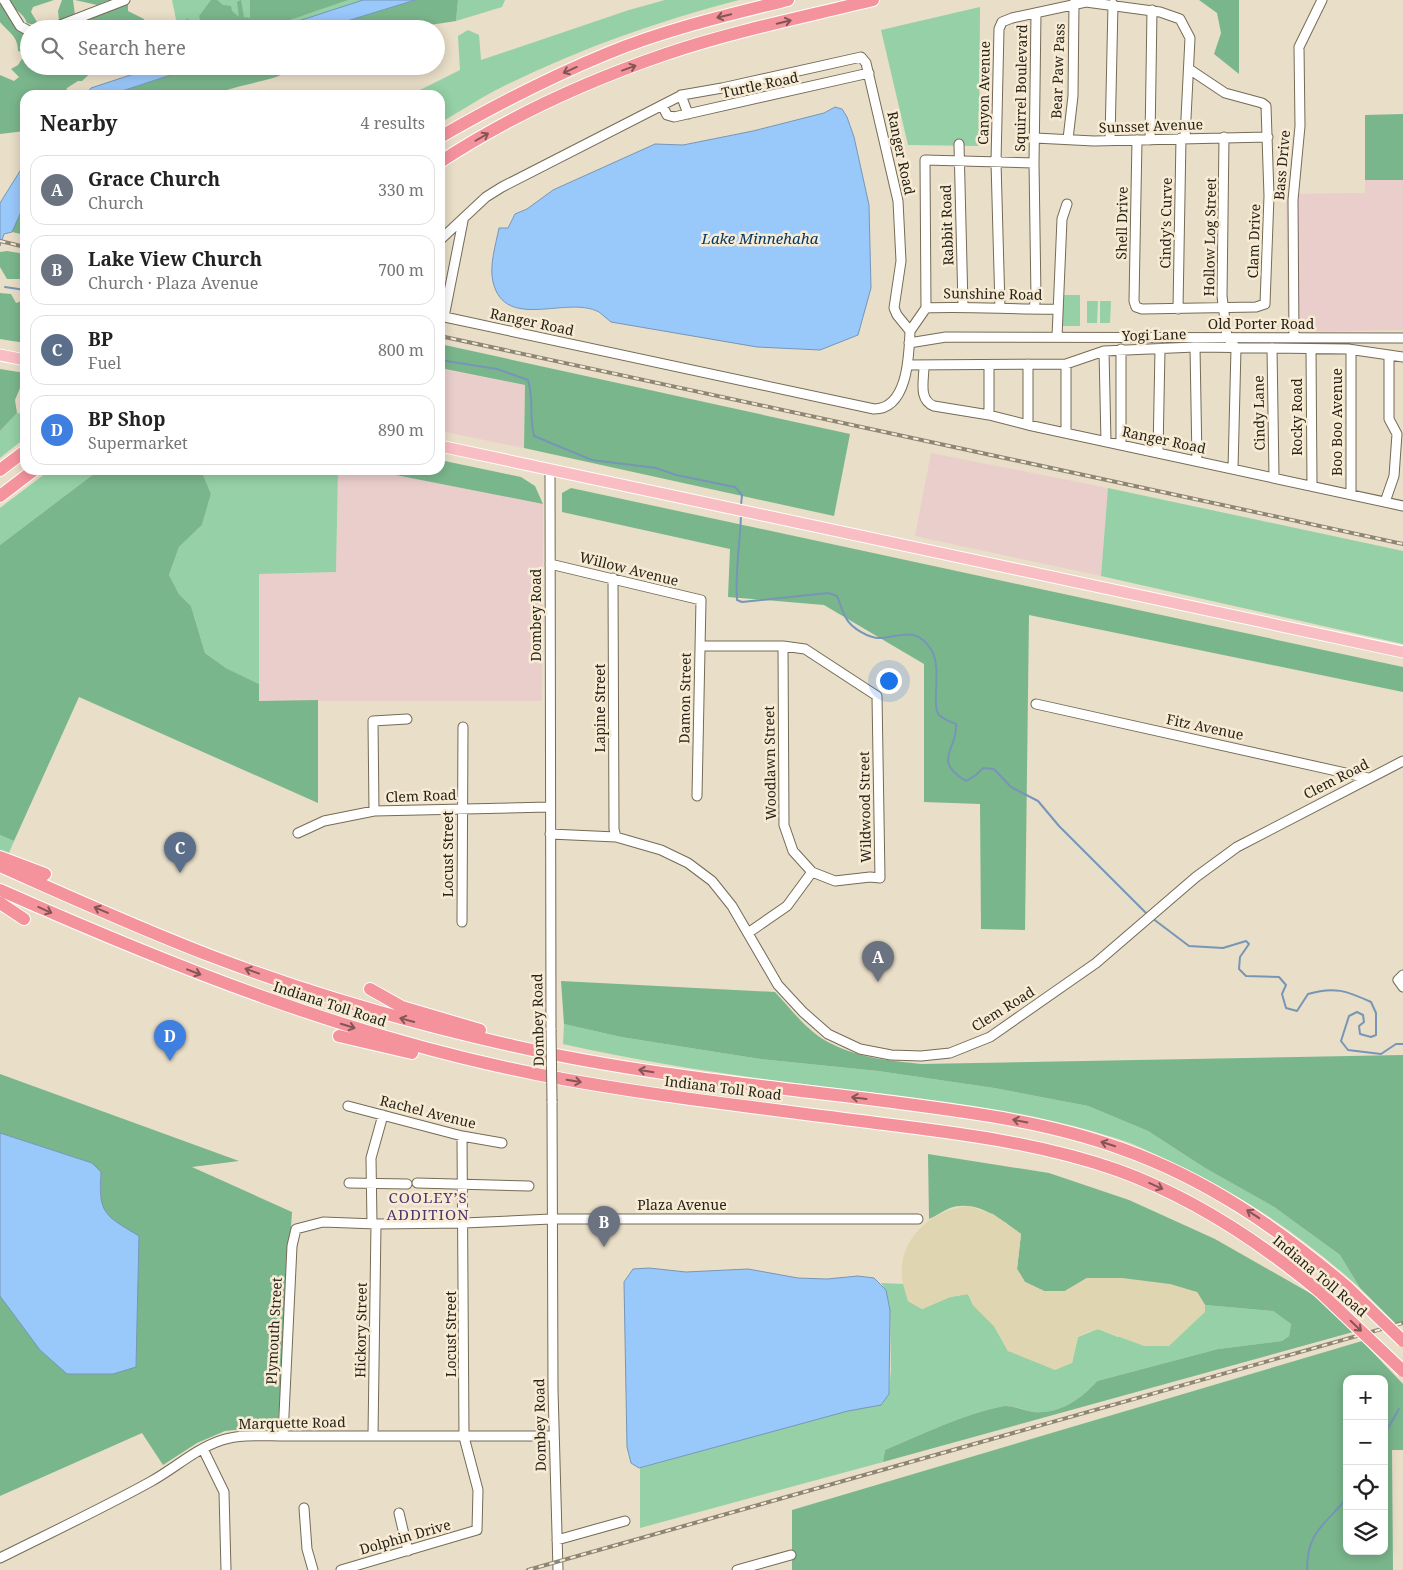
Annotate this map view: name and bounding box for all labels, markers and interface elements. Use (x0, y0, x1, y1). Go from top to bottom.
one-way arrow (716, 12, 732, 21)
one-way arrow (776, 17, 792, 26)
search box (20, 20, 445, 75)
street label: Bear Paw Pass (1046, 23, 1069, 119)
street label: Squirrel Boulevard (1010, 24, 1031, 152)
icon: search (38, 34, 66, 62)
text: Search here (78, 35, 186, 61)
street label: Canyon Avenue (973, 41, 994, 145)
one-way arrow (620, 63, 636, 72)
one-way arrow (563, 65, 578, 75)
street label: Turtle Road (720, 67, 801, 102)
text: Nearby (40, 109, 118, 137)
street label: Ranger Road (883, 109, 920, 197)
text: 4 results (361, 112, 425, 134)
street label: Sunsset Avenue (1099, 114, 1203, 137)
street label: Bass Drive (1269, 129, 1294, 201)
one-way arrow (474, 132, 489, 141)
text: Grace Church (88, 166, 220, 192)
street label: Cindy's Curve (1155, 177, 1176, 269)
street label: Hollow Log Street (1199, 177, 1220, 296)
text: A (51, 179, 63, 201)
text: 330 m (378, 179, 424, 201)
street label: Rabbit Road (936, 184, 957, 266)
street label: Shell Drive (1111, 186, 1132, 260)
text: Church (88, 192, 144, 214)
street label: Clam Drive (1243, 203, 1264, 279)
water label: Lake Minnehaha (701, 228, 819, 248)
text: Lake View Church (88, 246, 262, 272)
text: B (52, 259, 62, 281)
text: 700 m (378, 259, 424, 281)
text: Church · Plaza Avenue (88, 272, 258, 294)
street label: Sunshine Road (943, 283, 1043, 304)
street label: Ranger Road (489, 303, 576, 340)
street label: Old Porter Road (1208, 314, 1315, 333)
street label: Yogi Lane (1120, 324, 1187, 345)
text: BP (88, 326, 113, 352)
text: C (52, 339, 62, 361)
text: 800 m (378, 339, 424, 361)
text: Fuel (88, 352, 121, 374)
street label: Boo Boo Avenue (1327, 368, 1346, 476)
street label: Cindy Lane (1248, 375, 1269, 451)
street label: Rocky Road (1287, 378, 1306, 456)
text: BP Shop (88, 406, 165, 432)
text: D (51, 419, 63, 441)
text: 890 m (378, 419, 424, 441)
street label: Ranger Road (1121, 421, 1208, 458)
text: Supermarket (88, 432, 188, 454)
street label: Willow Avenue (578, 547, 681, 590)
street label: Dombey Road (526, 568, 545, 661)
street label: Damon Street (674, 652, 695, 744)
street label: Lapine Street (590, 663, 609, 752)
your location (876, 668, 902, 694)
street label: Woodlawn Street (759, 705, 780, 820)
street label: Fitz Avenue (1165, 709, 1245, 744)
street label: Wildwood Street (854, 751, 875, 863)
street label: Clem Road (1300, 754, 1372, 803)
street label: Clem Road (385, 785, 457, 806)
street label: Locust Street (438, 811, 457, 897)
pin: C (164, 832, 196, 873)
one-way arrow (37, 905, 52, 915)
one-way arrow (94, 905, 109, 915)
pin: A (862, 941, 894, 982)
one-way arrow (245, 966, 260, 975)
one-way arrow (187, 969, 202, 978)
street label: Dombey Road (527, 973, 548, 1067)
street label: Indiana Toll Road (271, 976, 389, 1031)
street label: Clem Road (968, 981, 1038, 1035)
one-way arrow (399, 1015, 415, 1024)
pin: D (154, 1020, 186, 1061)
one-way arrow (340, 1021, 356, 1031)
one-way arrow (638, 1065, 654, 1075)
street label: Indiana Toll Road (663, 1071, 783, 1104)
one-way arrow (565, 1076, 581, 1086)
street label: Rachel Avenue (378, 1090, 478, 1133)
one-way arrow (852, 1093, 868, 1103)
one-way arrow (1012, 1116, 1028, 1126)
one-way arrow (1100, 1138, 1116, 1148)
one-way arrow (1148, 1182, 1163, 1192)
district label: COOLEY’S ADDITION (386, 1187, 470, 1224)
street label: Plaza Avenue (637, 1195, 727, 1214)
pin: B (588, 1206, 620, 1247)
one-way arrow (1247, 1209, 1261, 1219)
street label: Indiana Toll Road (1269, 1231, 1372, 1321)
street label: Plymouth Street (261, 1277, 286, 1385)
street label: Hickory Street (350, 1282, 371, 1378)
street label: Locust Street (441, 1291, 460, 1377)
one-way arrow (1349, 1319, 1361, 1331)
map controls (1343, 1375, 1388, 1555)
button: + (1343, 1375, 1388, 1420)
street label: Dombey Road (529, 1378, 550, 1472)
street label: Marquette Road (238, 1412, 346, 1433)
button: − (1343, 1420, 1388, 1465)
button: locate (1343, 1465, 1388, 1510)
button: layers (1343, 1510, 1388, 1555)
street label: Dolphin Drive (357, 1514, 453, 1559)

